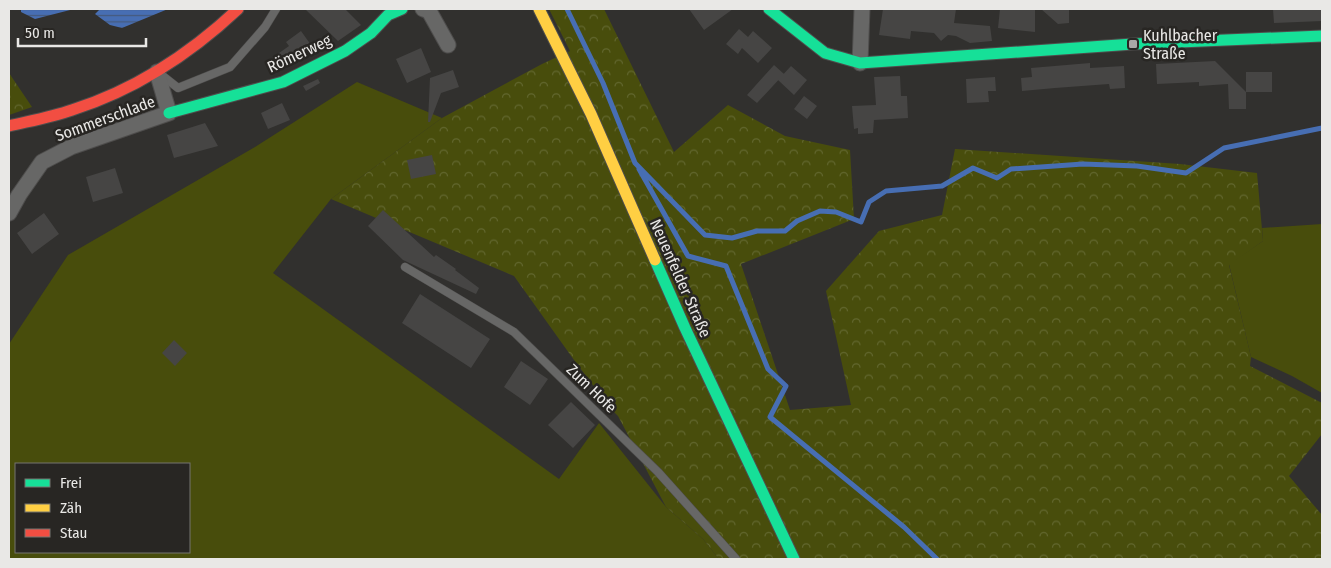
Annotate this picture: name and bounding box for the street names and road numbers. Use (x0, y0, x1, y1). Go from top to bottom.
street label: Römerweg (264, 30, 335, 77)
street label: Sommerschlade (53, 92, 158, 145)
street label: Neuenfelder Straße (646, 216, 715, 340)
street label: Zum Hofe (563, 360, 621, 417)

